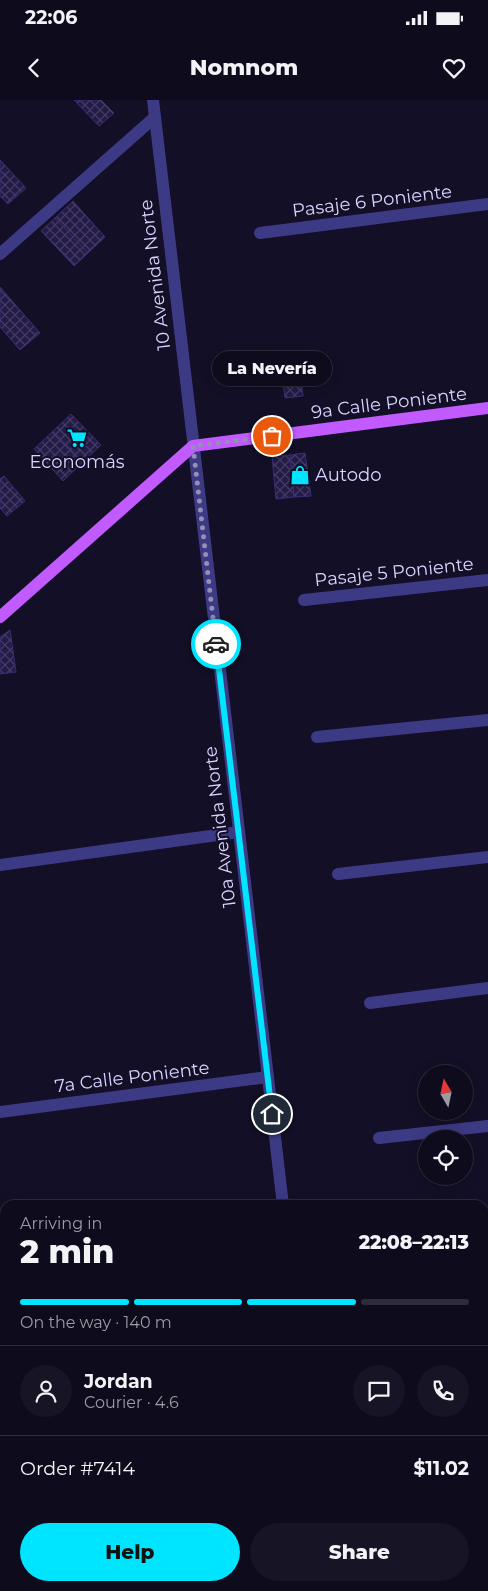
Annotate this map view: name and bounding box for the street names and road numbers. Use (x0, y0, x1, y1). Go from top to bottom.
street label: Pasaje 6 Poniente (291, 180, 453, 222)
street label: 10 Avenida Norte (135, 198, 175, 352)
street label: 9a Calle Poniente (310, 383, 468, 423)
street label: Pasaje 5 Poniente (313, 553, 475, 591)
street label: 10a Avenida Norte (199, 745, 241, 909)
street label: 7a Calle Poniente (53, 1057, 211, 1097)

